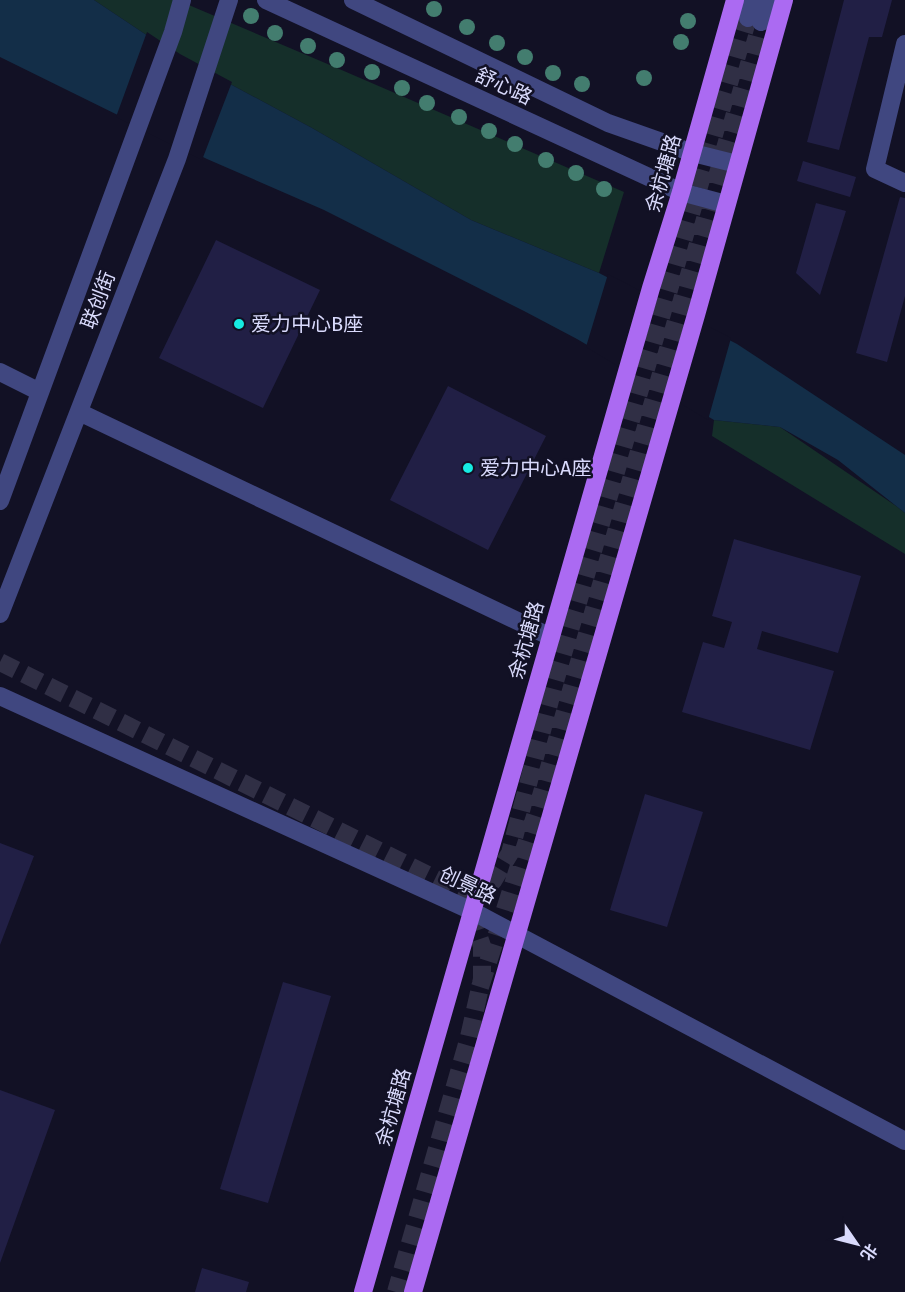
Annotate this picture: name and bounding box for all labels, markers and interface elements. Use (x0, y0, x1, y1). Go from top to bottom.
street label: 舒心路 (472, 62, 536, 110)
street label: 余杭塘路 (640, 131, 686, 215)
street label: 联创街 (76, 268, 120, 332)
place label: 爱力中心B座 (251, 312, 363, 336)
marker: 爱力中心B座 (232, 317, 246, 331)
place label: 爱力中心A座 (480, 456, 591, 480)
marker: 爱力中心A座 (461, 461, 475, 475)
street label: 余杭塘路 (503, 598, 549, 682)
street label: 创景路 (436, 861, 500, 909)
street label: 余杭塘路 (370, 1065, 416, 1149)
north arrow (827, 1214, 887, 1274)
text: 北 (857, 1240, 881, 1264)

